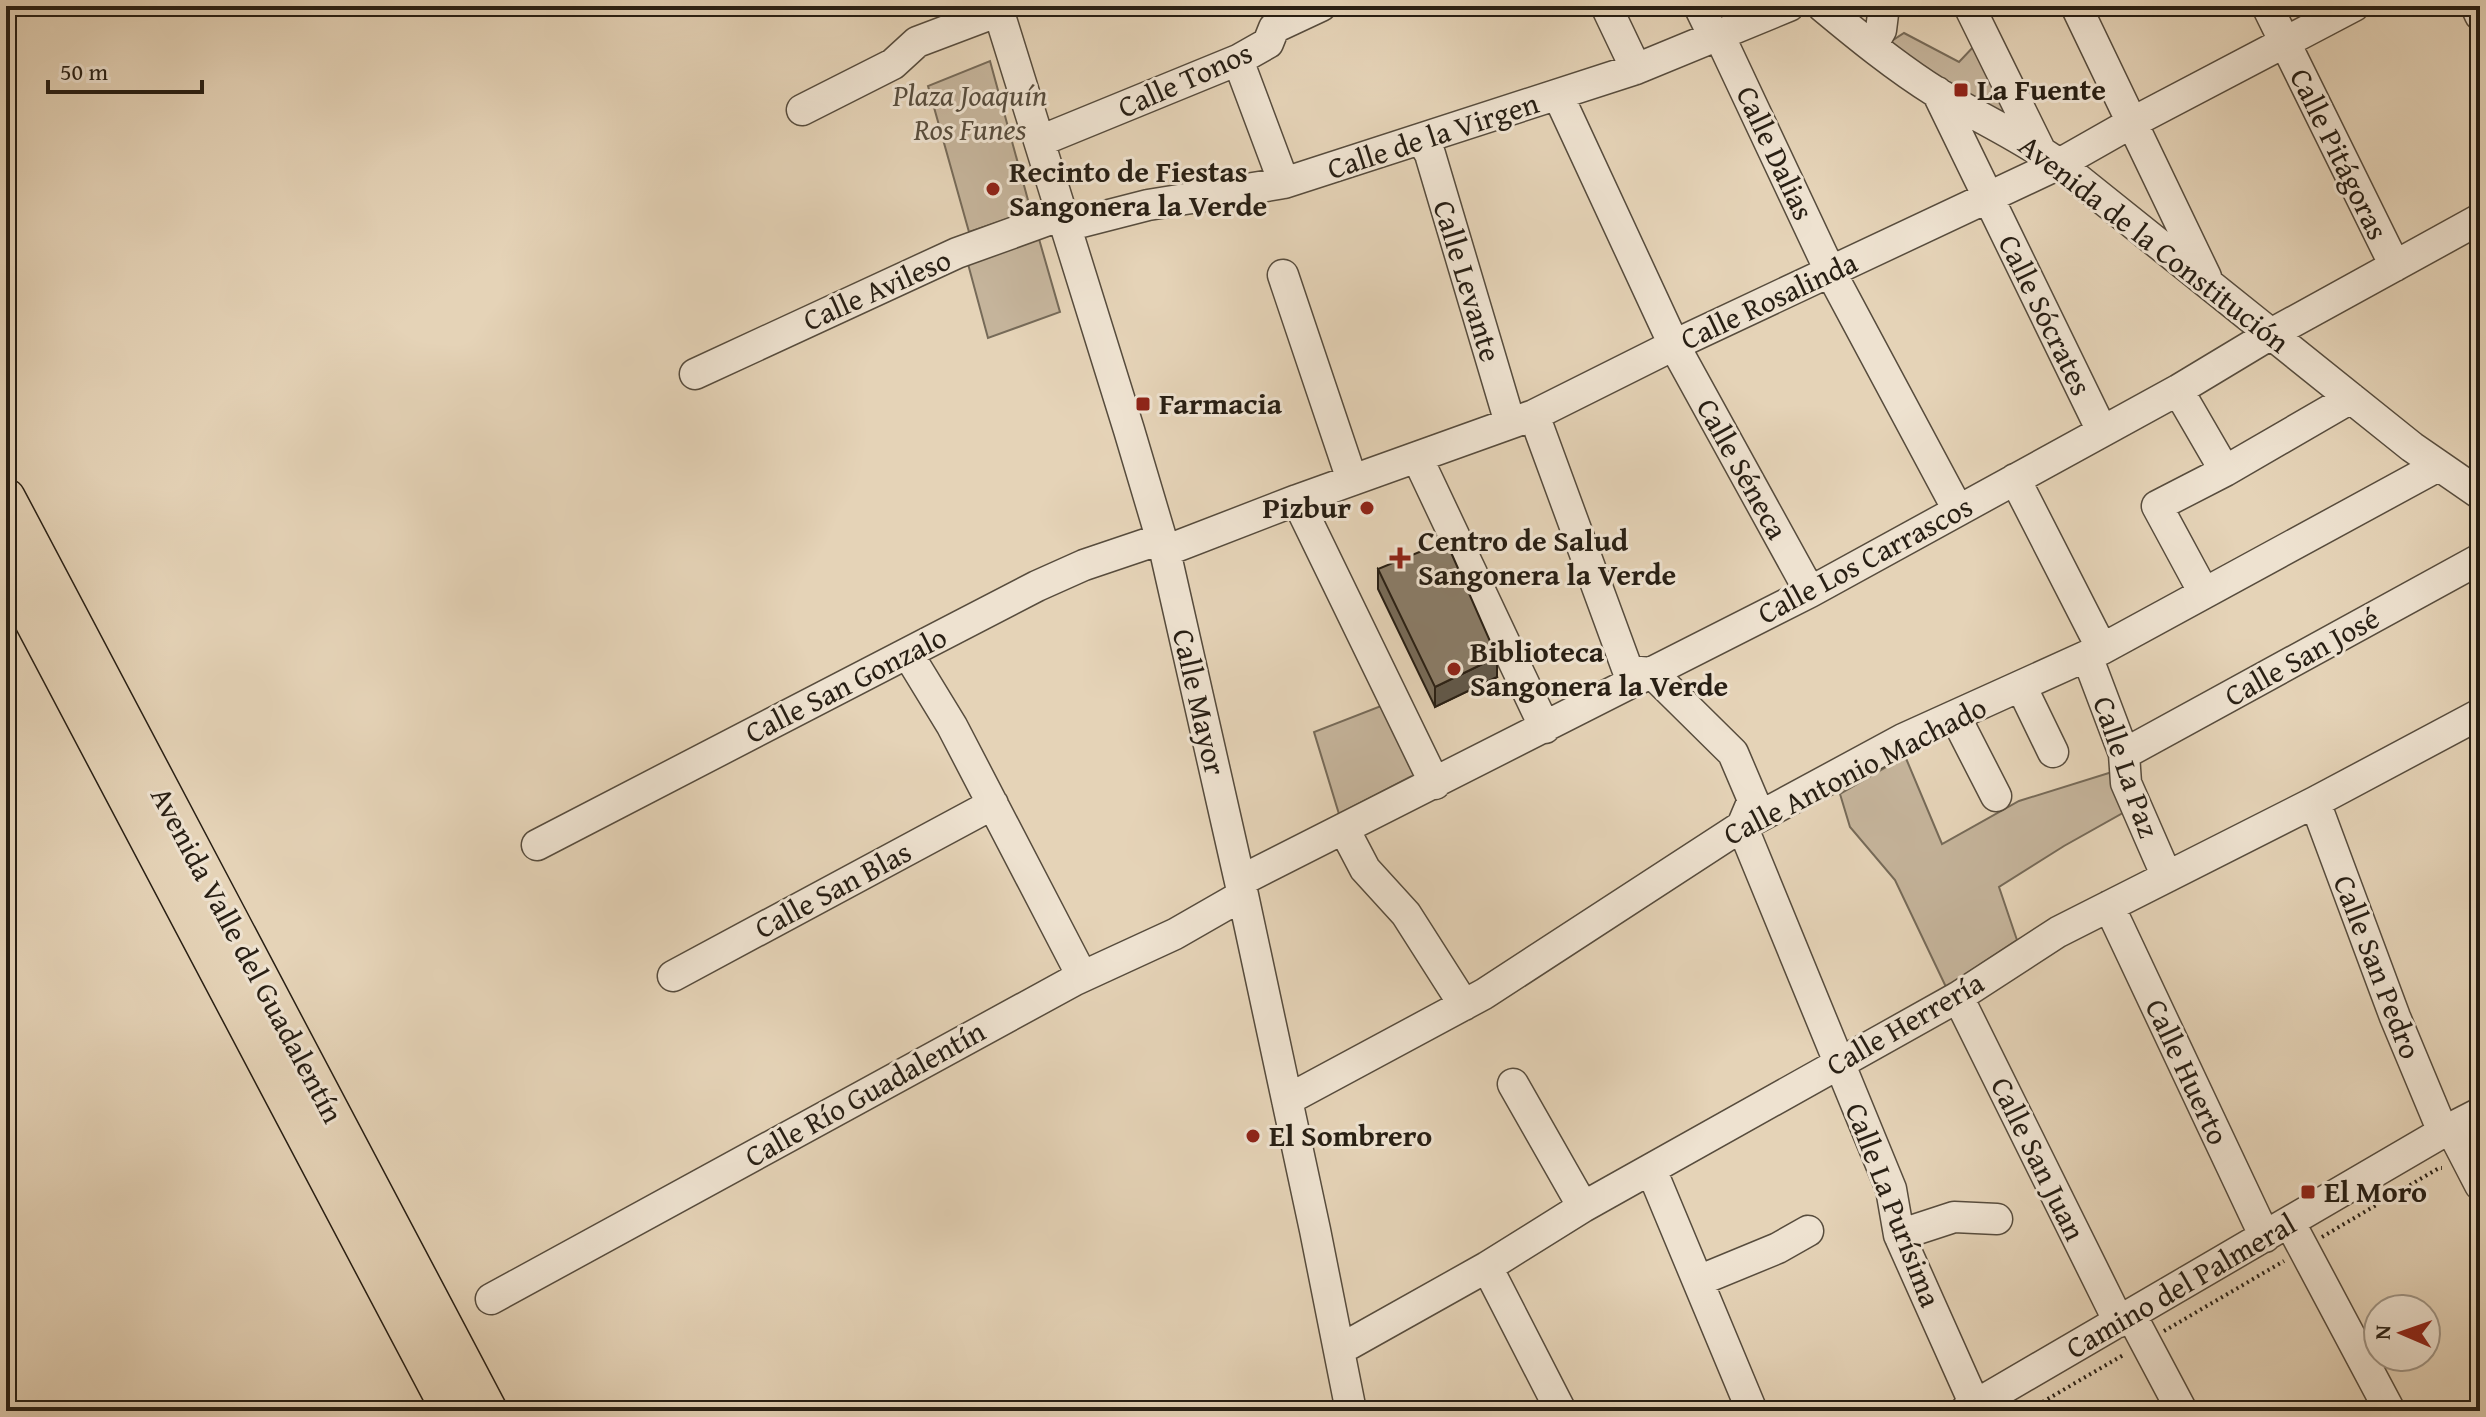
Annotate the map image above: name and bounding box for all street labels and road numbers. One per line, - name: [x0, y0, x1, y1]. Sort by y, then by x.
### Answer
- street label: Calle Tonos: [1110, 30, 1259, 128]
- street label: Calle Pitágoras: [2279, 60, 2400, 247]
- street label: Calle Dalias: [1726, 78, 1826, 227]
- street label: Calle de la Virgen: [1321, 80, 1544, 190]
- street label: Avenida de la Constitución: [2010, 123, 2300, 363]
- street label: Calle Levante: [1423, 195, 1513, 367]
- street label: Calle Sócrates: [1988, 227, 2104, 402]
- street label: Calle Avileso: [796, 237, 958, 341]
- street label: Calle Rosalinda: [1673, 240, 1864, 360]
- street label: Calle Séneca: [1686, 390, 1800, 547]
- street label: Calle Los Carrascos: [1749, 484, 1980, 634]
- street label: Calle San José: [2216, 595, 2387, 717]
- street label: Calle San Gonzalo: [737, 614, 954, 754]
- street label: Calle Mayor: [1162, 624, 1238, 779]
- street label: Calle Antonio Machado: [1715, 685, 1994, 856]
- street label: Calle La Paz: [2082, 690, 2172, 843]
- street label: Avenida Valle del Guadalentín: [140, 779, 355, 1131]
- street label: Calle San Blas: [746, 829, 919, 949]
- street label: Calle San Pedro: [2323, 868, 2433, 1065]
- street label: Calle Herrería: [1818, 960, 1991, 1086]
- street label: Calle Huerto: [2135, 991, 2241, 1152]
- street label: Calle Río Guadalentín: [736, 1009, 993, 1178]
- street label: Calle San Juan: [1980, 1069, 2098, 1248]
- street label: Calle La Purísima: [1835, 1096, 1953, 1313]
- street label: Camino del Palmeral: [2057, 1201, 2304, 1369]

